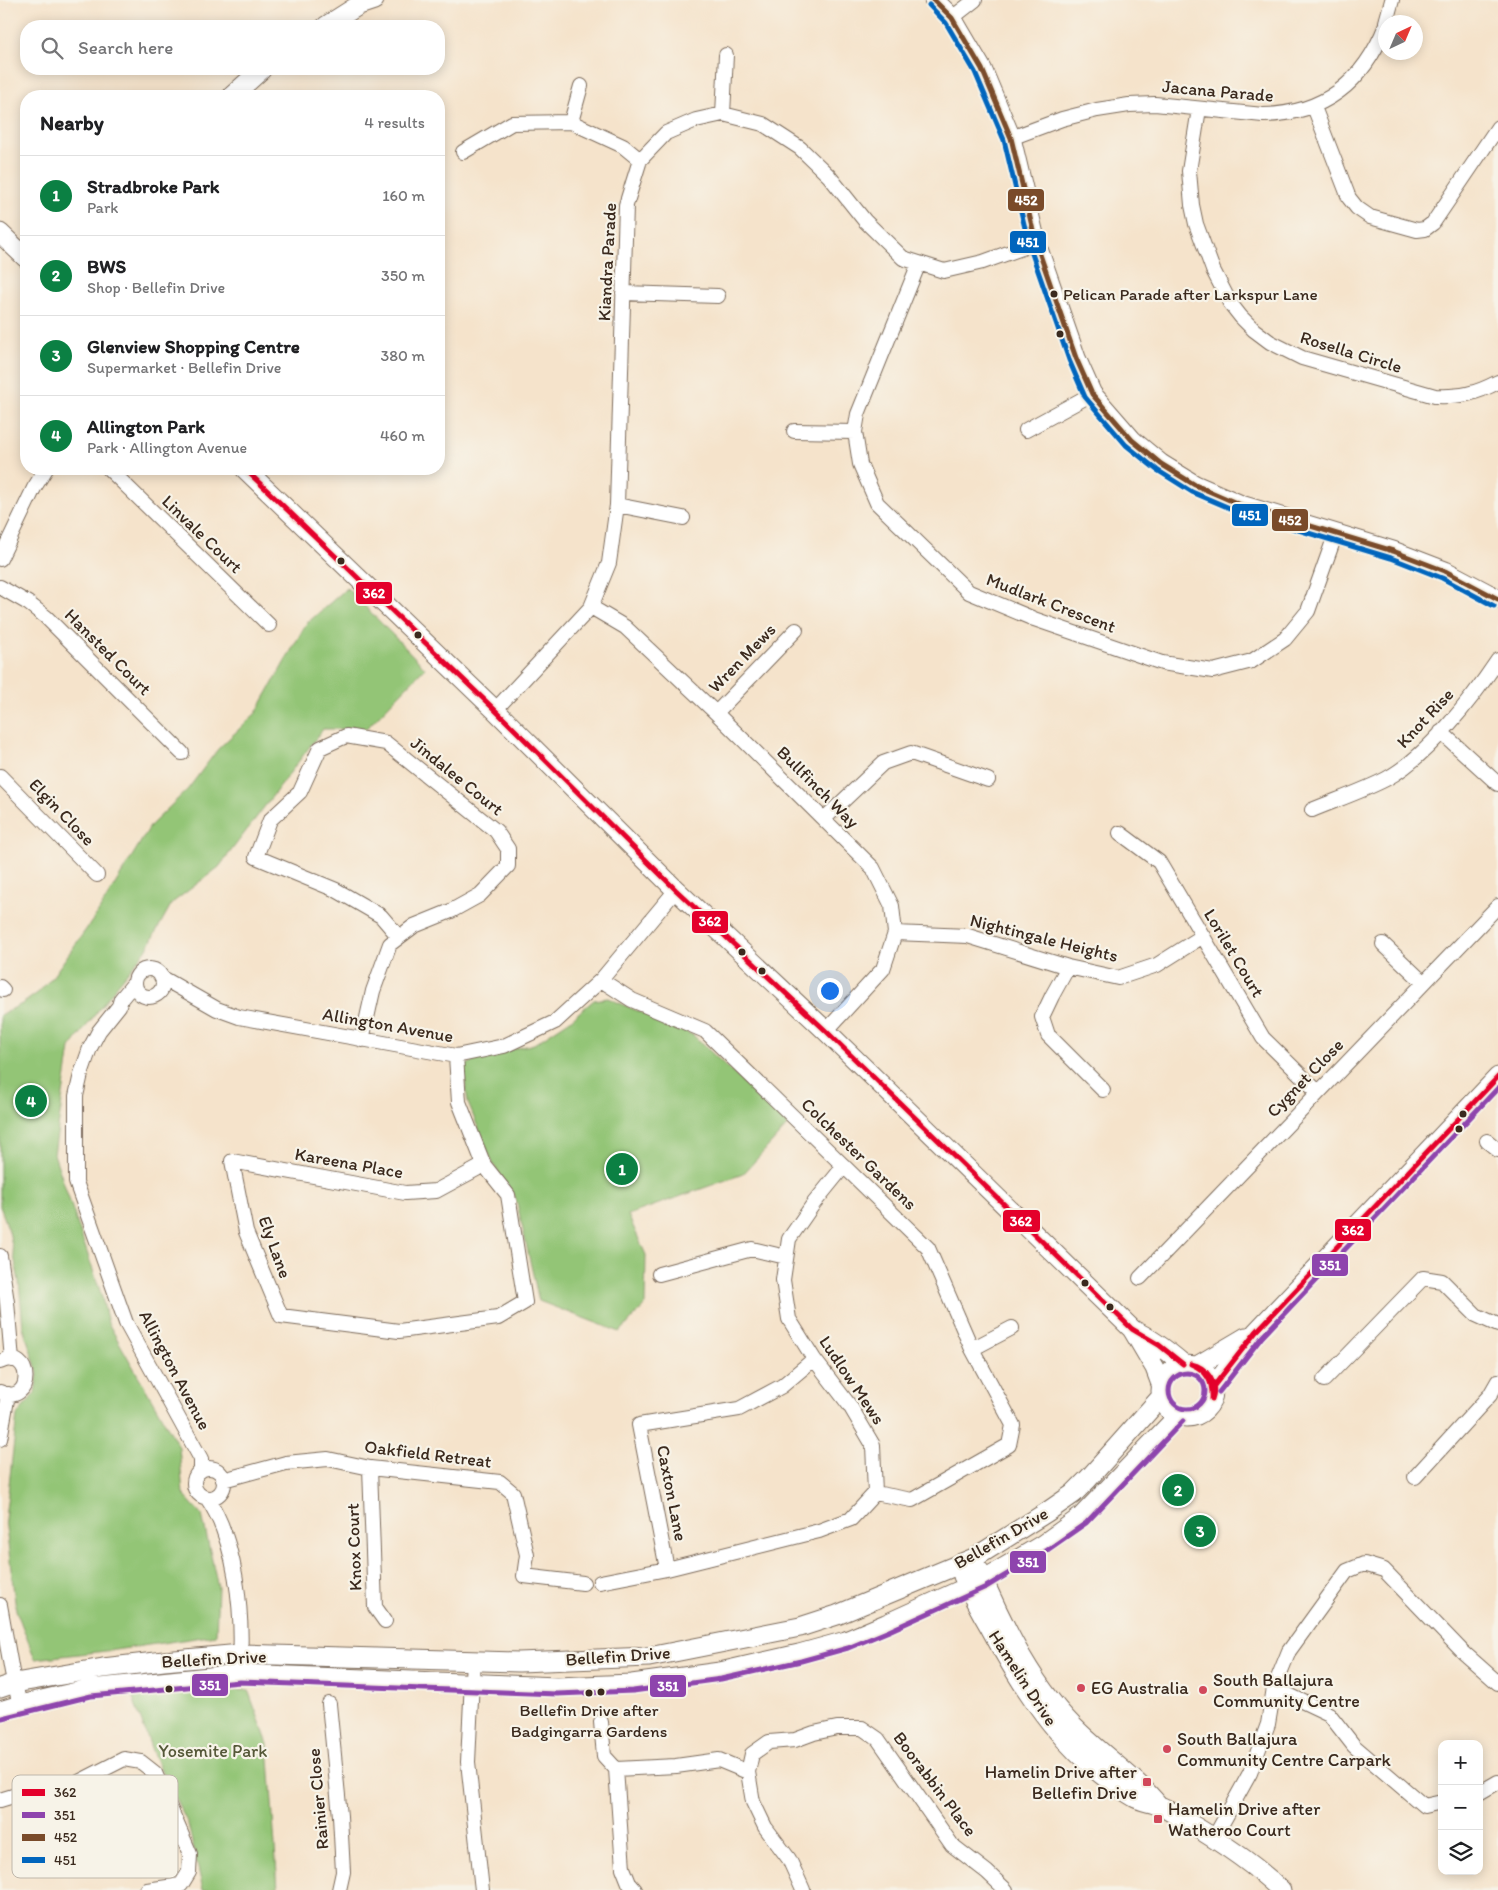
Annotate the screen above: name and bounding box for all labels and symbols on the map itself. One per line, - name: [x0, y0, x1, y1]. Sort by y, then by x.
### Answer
- north arrow: [1378, 15, 1423, 60]
- street label: Jacana Parade: [1161, 75, 1275, 107]
- line badge: 452: [1007, 188, 1045, 212]
- text: 452: [1014, 192, 1038, 209]
- street label: Kiandra Parade: [593, 202, 621, 322]
- line badge: 451: [1009, 230, 1047, 254]
- text: 451: [1017, 234, 1040, 251]
- place label: Pelican Parade after Larkspur Lane: [1063, 284, 1318, 304]
- marker: Pelican Parade after Larkspur Lane: [1049, 289, 1059, 299]
- street label: Rosella Circle: [1297, 326, 1405, 378]
- unlabelled marker: [1055, 329, 1065, 339]
- street label: Linvale Court: [157, 490, 247, 578]
- line badge: 451: [1231, 503, 1269, 527]
- text: 451: [1239, 507, 1262, 524]
- line badge: 452: [1271, 508, 1309, 532]
- text: 452: [1278, 512, 1302, 529]
- unlabelled marker: [336, 556, 346, 566]
- street label: Mudlark Crescent: [983, 568, 1119, 638]
- line badge: 362: [355, 581, 393, 605]
- text: 362: [363, 585, 386, 602]
- street label: Hansted Court: [60, 604, 156, 700]
- street label: Wren Mews: [703, 619, 781, 697]
- unlabelled marker: [413, 630, 423, 640]
- street label: Knot Rise: [1392, 683, 1458, 753]
- street label: Jindalee Court: [406, 732, 508, 820]
- street label: Bullfinch Way: [772, 741, 864, 833]
- street label: Elgin Close: [24, 774, 100, 850]
- street label: Lorilet Court: [1199, 905, 1269, 1001]
- street label: Nightingale Heights: [968, 909, 1120, 967]
- line badge: 362: [691, 910, 729, 934]
- text: 362: [699, 913, 722, 930]
- unlabelled marker: [737, 947, 747, 957]
- unlabelled marker: [757, 966, 767, 976]
- your location: [817, 978, 843, 1004]
- street label: Allington Avenue: [321, 1003, 455, 1047]
- street label: Cygnet Close: [1262, 1034, 1348, 1122]
- pin: 4: [15, 1082, 47, 1120]
- street label: Colchester Gardens: [797, 1093, 921, 1215]
- unlabelled marker: [1458, 1109, 1468, 1119]
- unlabelled marker: [1454, 1124, 1464, 1134]
- street label: Kareena Place: [293, 1143, 405, 1183]
- pin: 1: [606, 1150, 638, 1188]
- line badge: 362: [1002, 1209, 1041, 1233]
- street label: Ely Lane: [254, 1213, 296, 1281]
- text: 362: [1010, 1213, 1033, 1230]
- line badge: 362: [1334, 1218, 1372, 1242]
- text: 362: [1342, 1222, 1365, 1239]
- line badge: 351: [1311, 1253, 1349, 1277]
- text: 351: [1319, 1257, 1341, 1274]
- unlabelled marker: [1080, 1278, 1090, 1288]
- unlabelled marker: [1105, 1302, 1115, 1312]
- street label: Allington Avenue: [134, 1306, 216, 1434]
- street label: Ludlow Mews: [814, 1331, 890, 1429]
- street label: Oakfield Retreat: [363, 1435, 493, 1473]
- street label: Caxton Lane: [652, 1443, 692, 1543]
- pin: 2: [1162, 1471, 1194, 1509]
- street label: Bellefin Drive: [950, 1502, 1052, 1574]
- street label: Knox Court: [341, 1503, 367, 1591]
- pin: 3: [1184, 1512, 1216, 1550]
- line badge: 351: [1009, 1550, 1047, 1574]
- text: 351: [1017, 1554, 1039, 1571]
- street label: Hamelin Drive: [984, 1626, 1062, 1730]
- street label: Bellefin Drive: [565, 1641, 671, 1671]
- street label: Bellefin Drive: [161, 1645, 267, 1673]
- place label: South Ballajura Community Centre: [1213, 1669, 1360, 1712]
- line badge: 351: [191, 1673, 229, 1697]
- line badge: 351: [649, 1674, 687, 1698]
- text: 351: [199, 1677, 221, 1694]
- place label: EG Australia: [1091, 1677, 1189, 1699]
- text: 351: [657, 1678, 679, 1695]
- marker: EG Australia: [1075, 1682, 1087, 1694]
- unlabelled marker: [164, 1684, 174, 1694]
- marker: South Ballajura Community Centre: [1197, 1684, 1209, 1696]
- unlabelled marker: [596, 1687, 606, 1697]
- marker: Bellefin Drive after Badgingarra Gardens: [584, 1688, 594, 1698]
- place label: Bellefin Drive after Badgingarra Gardens: [511, 1700, 667, 1741]
- street label: Boorabbin Place: [888, 1727, 982, 1841]
- place label: South Ballajura Community Centre Carpark: [1177, 1728, 1392, 1771]
- park label: Yosemite Park: [159, 1740, 267, 1762]
- marker: South Ballajura Community Centre Carpark: [1161, 1743, 1173, 1755]
- street label: Rainier Close: [303, 1747, 333, 1851]
- place label: Hamelin Drive after Bellefin Drive: [985, 1761, 1138, 1804]
- legend: [12, 1775, 178, 1878]
- marker: Hamelin Drive after Bellefin Drive: [1141, 1776, 1153, 1788]
- text: 362: [54, 1784, 77, 1801]
- place label: Hamelin Drive after Watheroo Court: [1168, 1798, 1321, 1841]
- text: 351: [54, 1807, 76, 1824]
- marker: Hamelin Drive after Watheroo Court: [1152, 1813, 1164, 1825]
- text: 452: [54, 1829, 78, 1846]
- text: 451: [54, 1852, 77, 1869]

